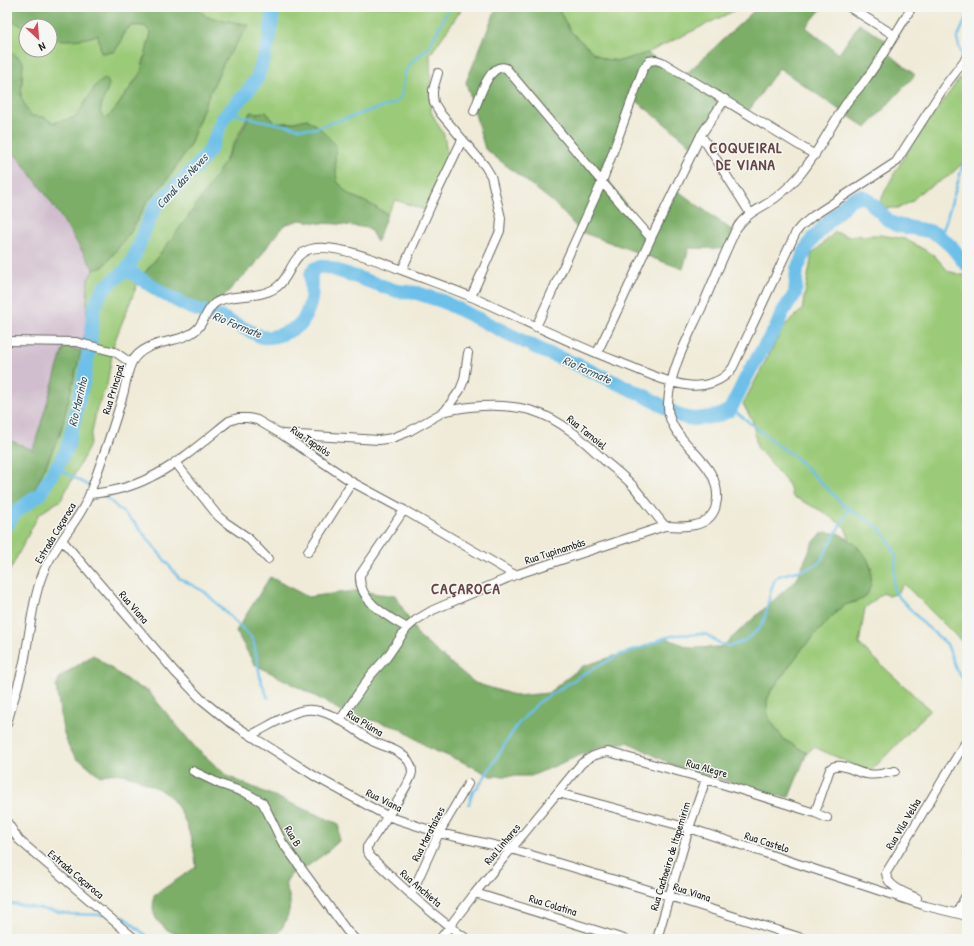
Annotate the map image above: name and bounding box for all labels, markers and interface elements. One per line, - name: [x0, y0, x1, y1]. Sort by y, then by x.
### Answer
- north arrow: [18, 18, 58, 58]
- text: N: [37, 39, 48, 55]
- district label: COQUEIRAL DE VIANA: [709, 137, 783, 175]
- water label: Canal das Neves: [152, 148, 212, 212]
- water label: Rio Formate: [210, 307, 265, 343]
- water label: Rio Formate: [560, 351, 615, 388]
- street label: Rua Principal: [99, 362, 127, 416]
- water label: Rio Marinho: [64, 374, 92, 428]
- street label: Rua Tamoiel: [564, 412, 610, 452]
- street label: Rua Tapaiós: [288, 422, 334, 460]
- street label: Estrada Caçaroca: [31, 499, 79, 566]
- street label: Rua Tupinambás: [523, 535, 587, 567]
- district label: CAÇAROCA: [431, 578, 501, 599]
- street label: Rua Viana: [116, 588, 152, 627]
- street label: Rua Piúma: [344, 707, 386, 740]
- street label: Rua Alegre: [685, 755, 730, 781]
- street label: Rua Viana: [364, 785, 405, 815]
- street label: Rua Vila Velha: [882, 795, 924, 852]
- street label: Rua Cachoeiro de Itapemirim: [647, 799, 693, 912]
- street label: Rua Marataízes: [408, 804, 448, 864]
- street label: Rua Linhares: [481, 821, 523, 867]
- street label: Rua B: [281, 823, 305, 849]
- street label: Rua Castelo: [743, 828, 792, 856]
- street label: Estrada Caçaroca: [45, 847, 107, 902]
- street label: Rua Anchieta: [397, 866, 445, 910]
- street label: Rua Viana: [672, 879, 713, 905]
- street label: Rua Colatina: [527, 891, 579, 919]

